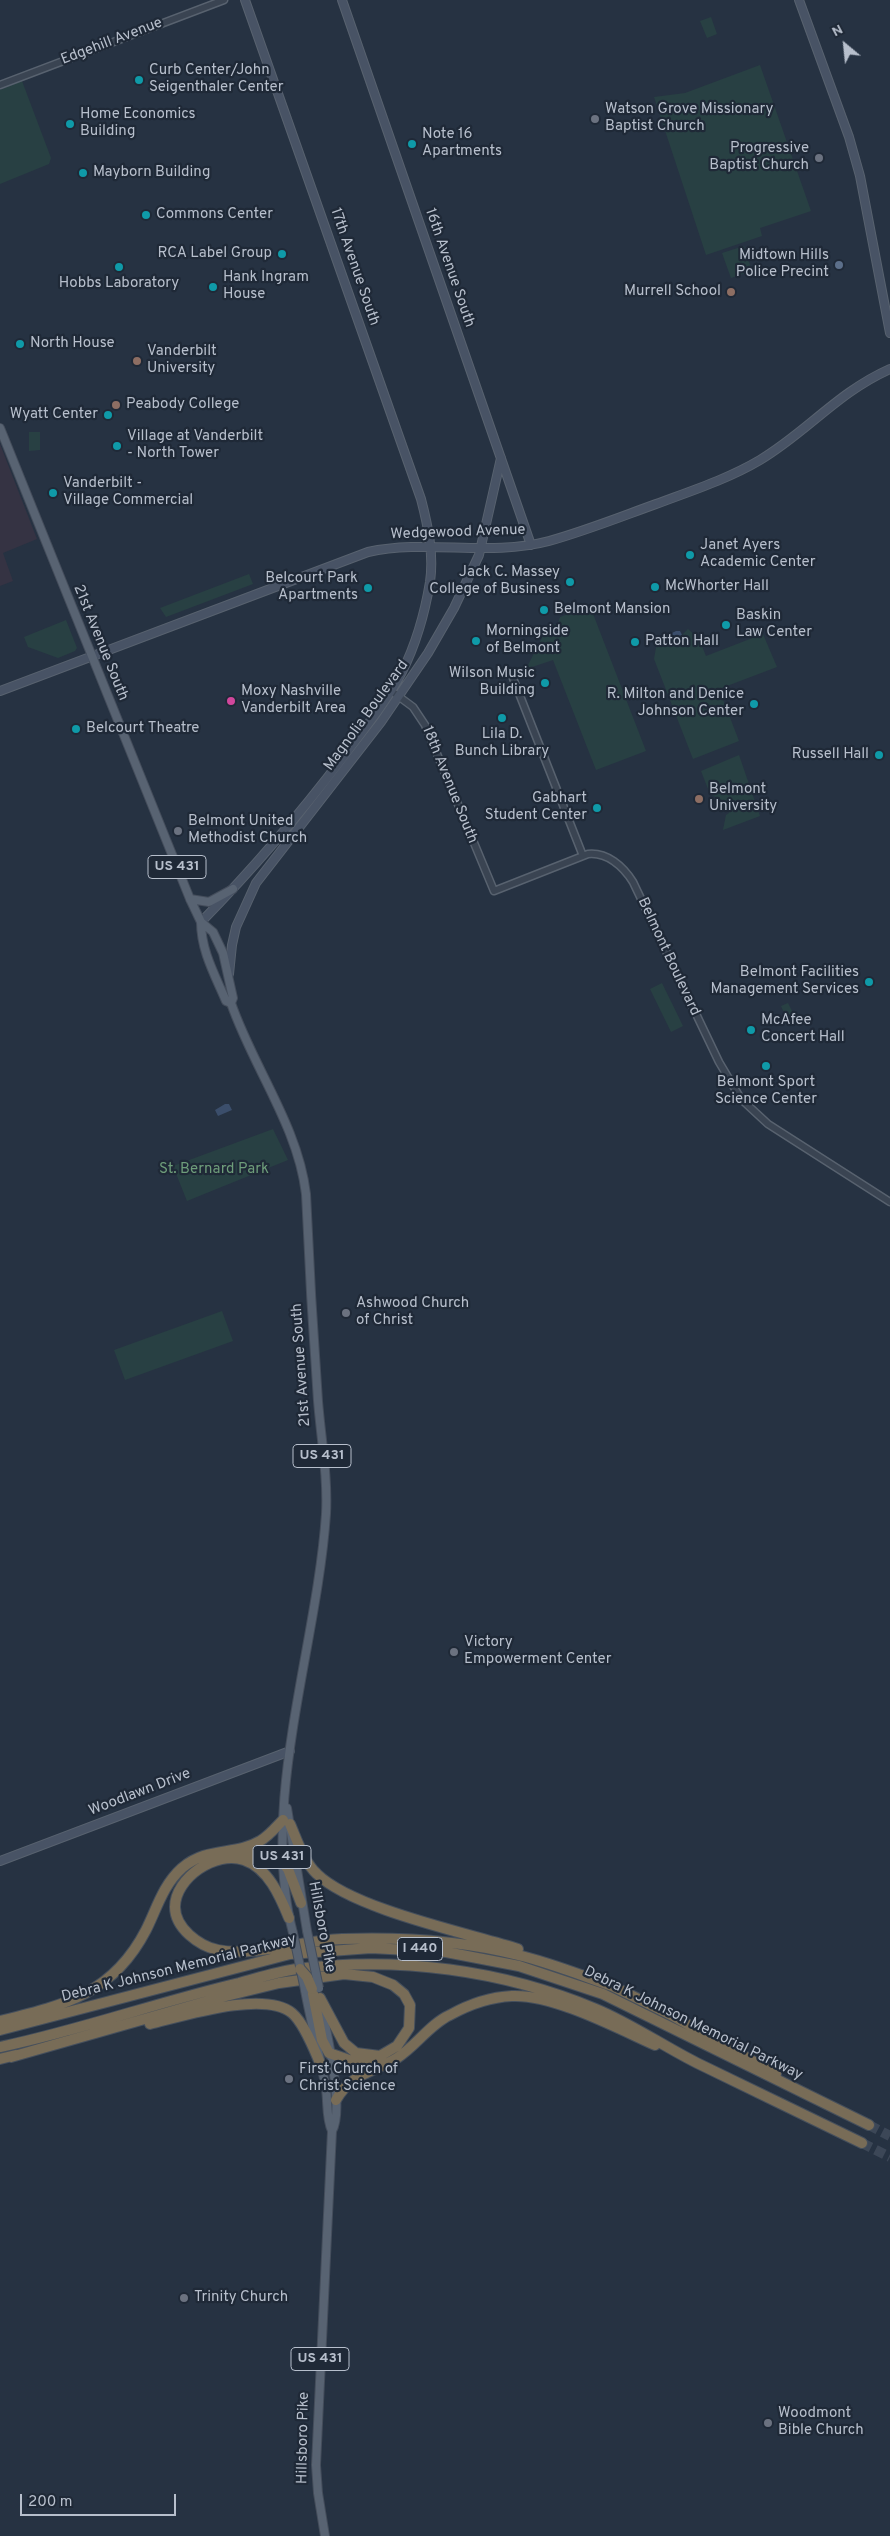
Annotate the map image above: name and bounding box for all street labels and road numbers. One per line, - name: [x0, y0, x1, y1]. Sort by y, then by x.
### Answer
- street label: Edgehill Avenue: [59, 14, 165, 70]
- street label: 17th Avenue South: [325, 206, 383, 328]
- street label: 16th Avenue South: [420, 206, 478, 330]
- street label: Wedgewood Avenue: [390, 522, 526, 544]
- street label: 21st Avenue South: [69, 582, 131, 704]
- street label: Magnolia Boulevard: [321, 657, 413, 775]
- street label: 18th Avenue South: [417, 724, 481, 846]
- road number: US 431: [148, 856, 206, 879]
- street label: Belmont Boulevard: [633, 895, 703, 1019]
- street label: 21st Avenue South: [289, 1303, 315, 1427]
- road number: US 431: [293, 1444, 351, 1468]
- street label: Woodlawn Drive: [86, 1765, 194, 1821]
- road number: US 431: [253, 1845, 311, 1868]
- street label: Hillsboro Pike: [303, 1880, 339, 1974]
- street label: Debra K Johnson Memorial Parkway: [60, 1931, 298, 2007]
- road number: I 440: [398, 1938, 442, 1960]
- street label: Debra K Johnson Memorial Parkway: [581, 1963, 805, 2085]
- road number: US 431: [291, 2348, 349, 2370]
- street label: Hillsboro Pike: [294, 2392, 314, 2484]

